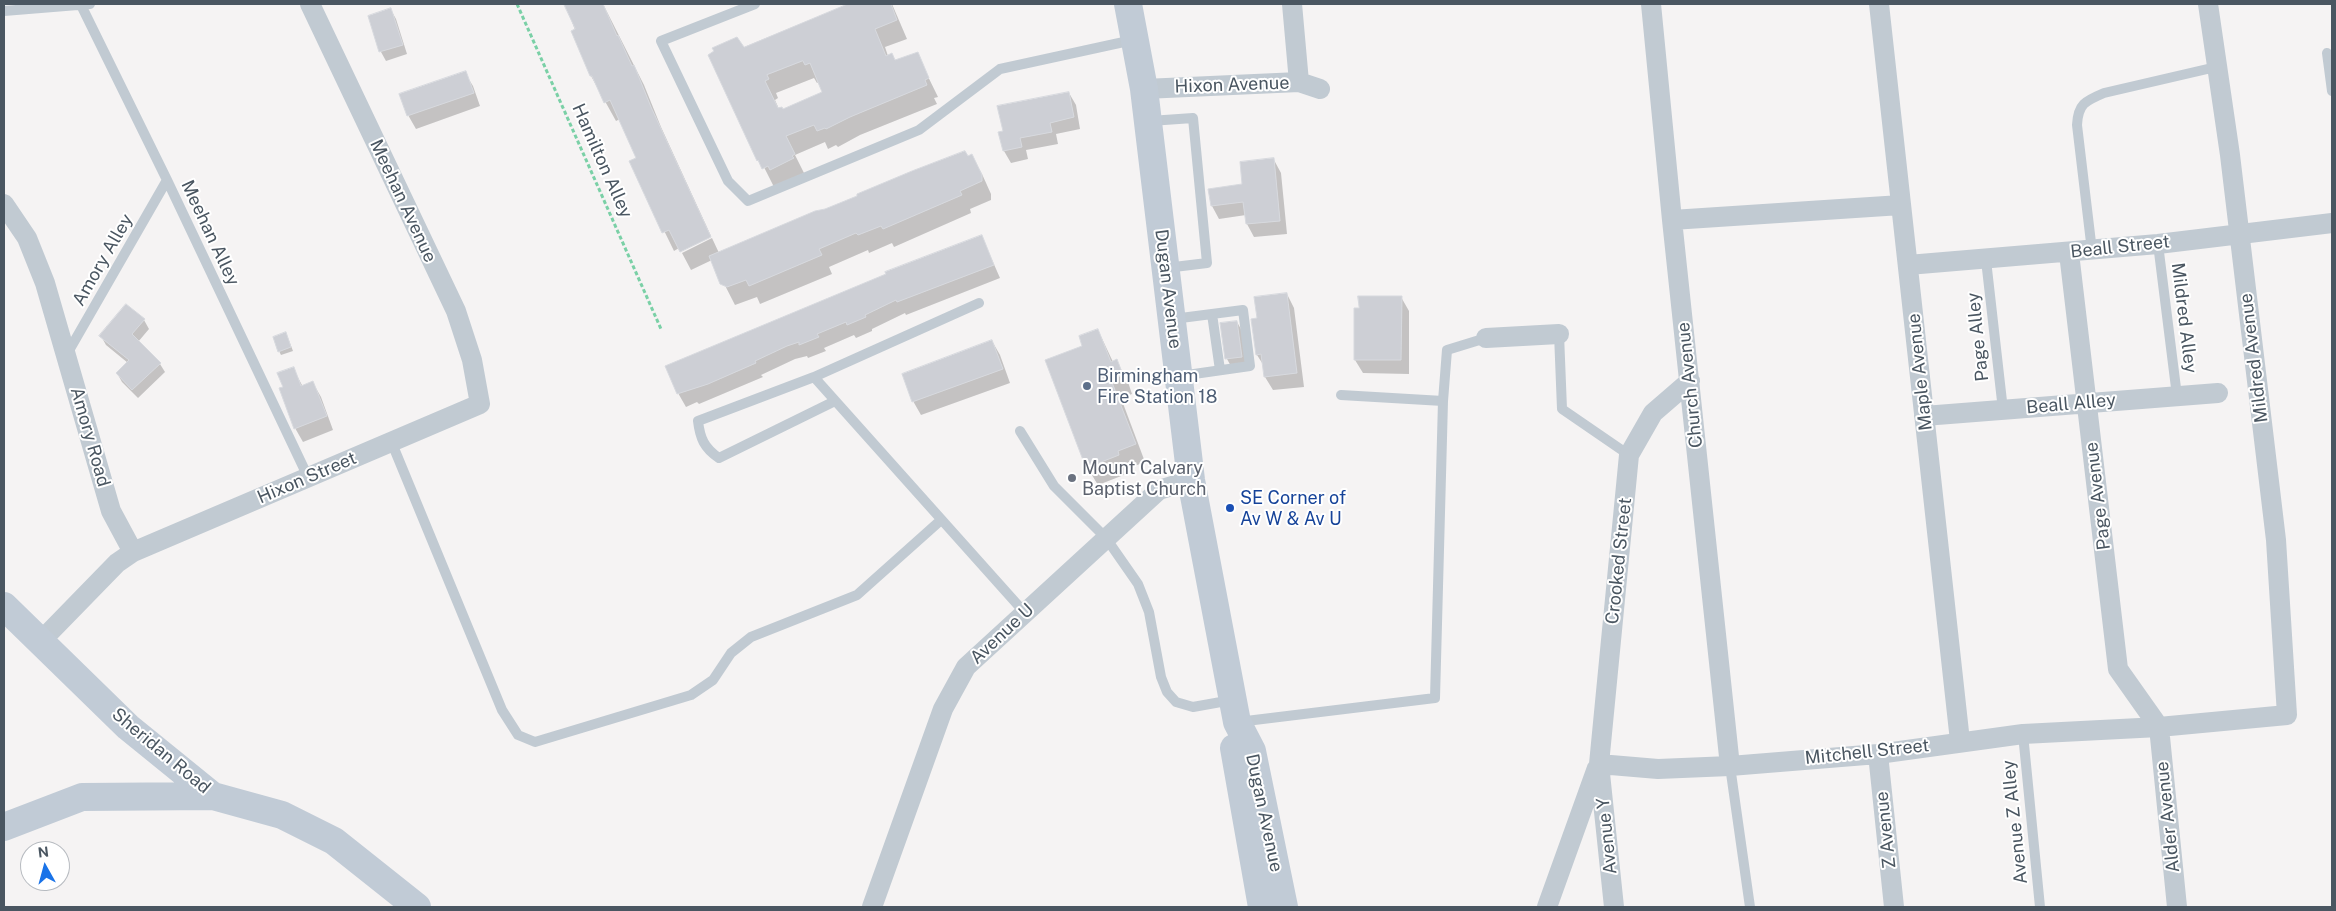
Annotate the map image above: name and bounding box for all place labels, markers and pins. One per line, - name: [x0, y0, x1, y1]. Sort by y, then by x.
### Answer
- place label: Birmingham Fire Station 18: [1097, 365, 1217, 408]
- marker: Birmingham Fire Station 18: [1081, 380, 1093, 392]
- place label: Mount Calvary Baptist Church: [1082, 457, 1206, 499]
- marker: Mount Calvary Baptist Church: [1066, 472, 1078, 484]
- place label: SE Corner of Av W & Av U: [1240, 487, 1346, 530]
- marker: SE Corner of Av W & Av U: [1224, 502, 1236, 514]

